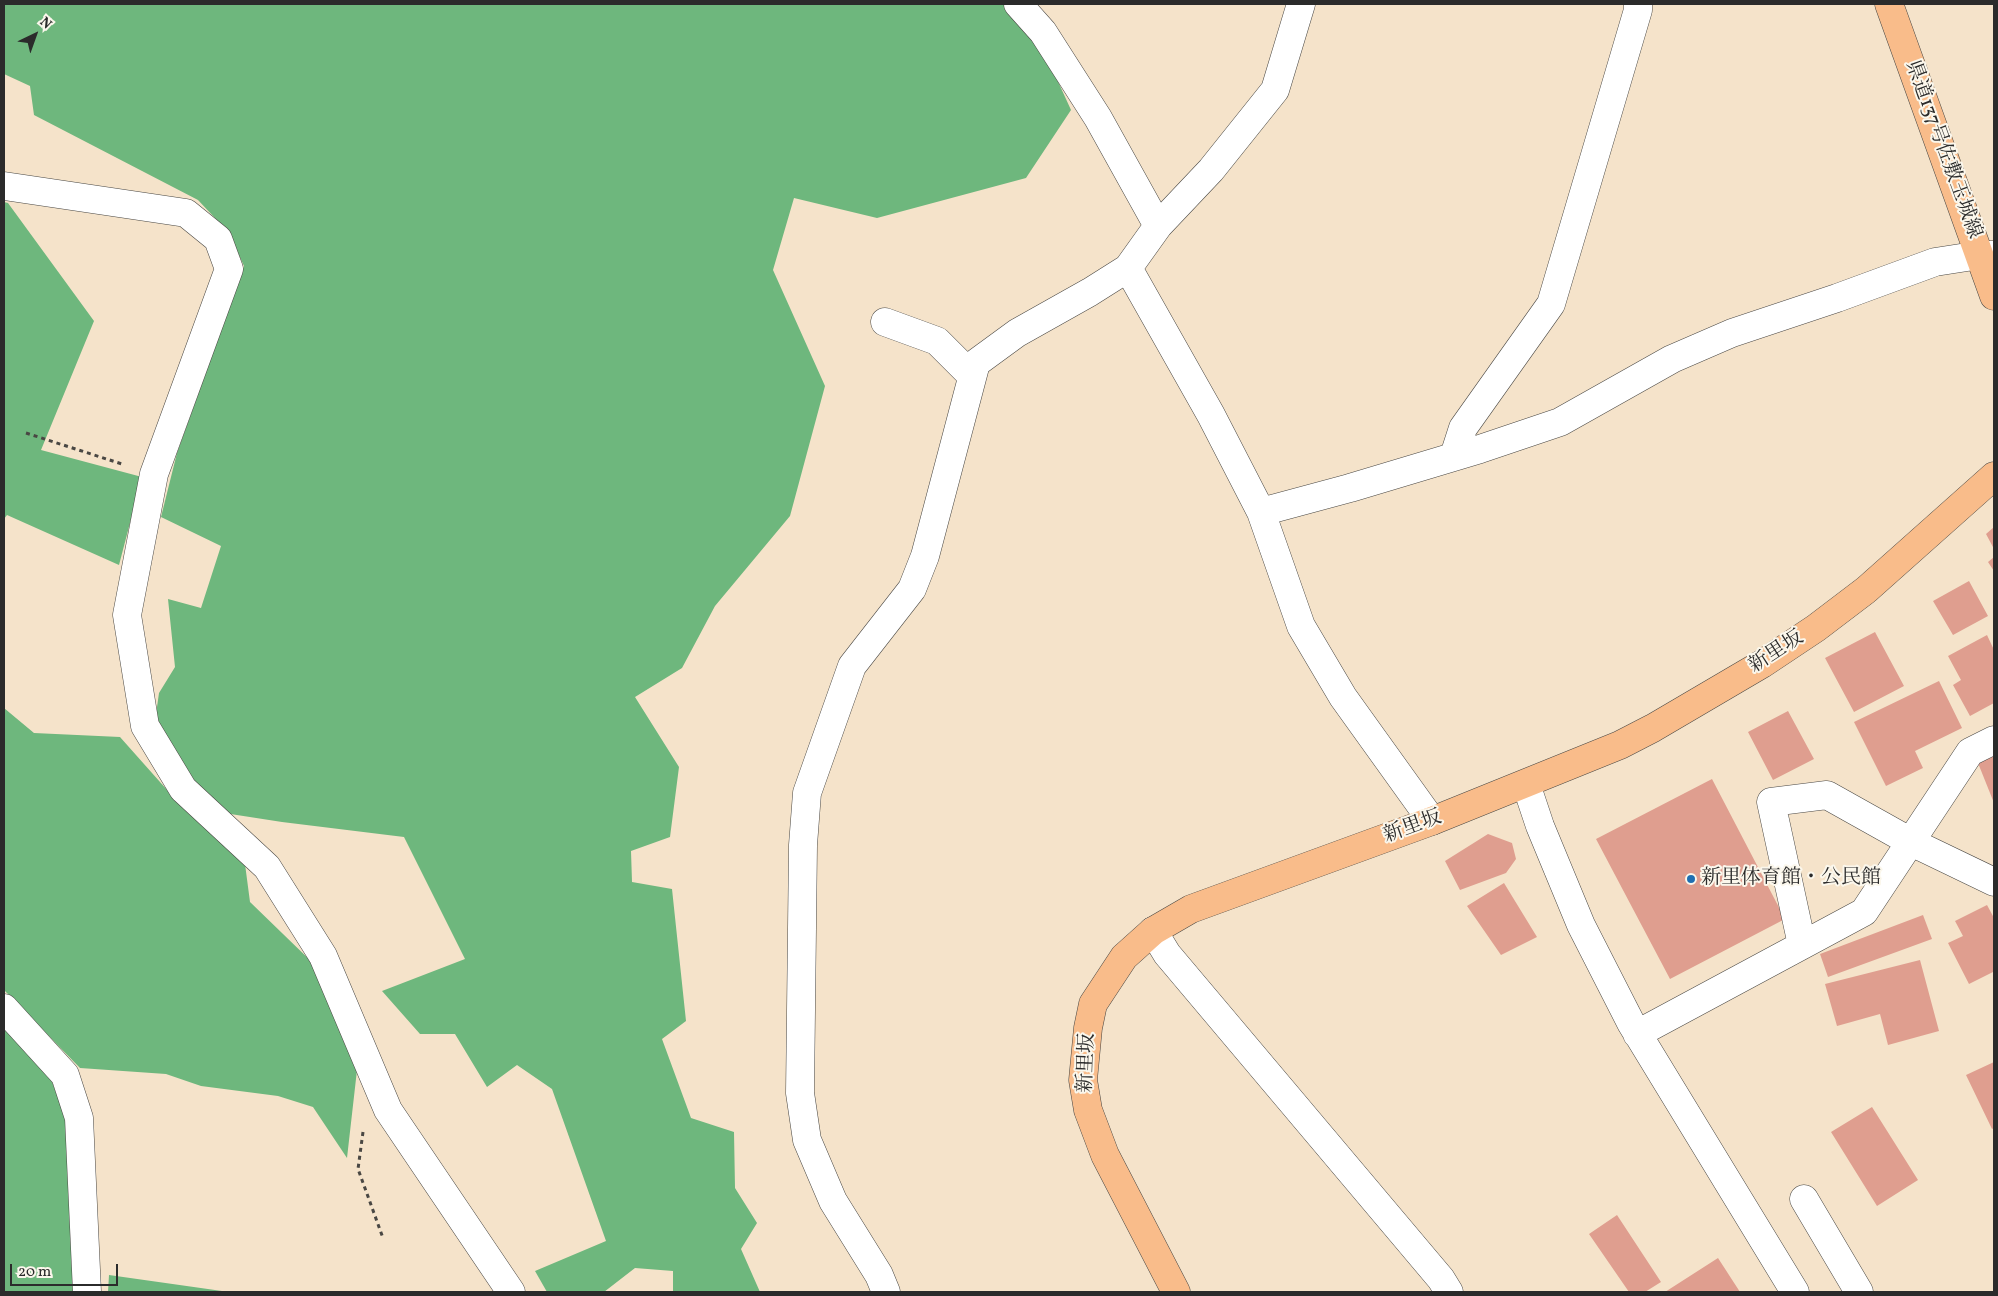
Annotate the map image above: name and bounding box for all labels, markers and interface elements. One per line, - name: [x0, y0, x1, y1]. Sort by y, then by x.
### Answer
- north arrow: [10, 10, 60, 60]
- text: N: [35, 13, 56, 34]
- street label: 県道137号佐敷玉城線: [1899, 58, 1985, 242]
- street label: 新里坂: [1745, 627, 1809, 679]
- street label: 新里坂: [1381, 806, 1445, 850]
- place label: 新里体育館・公民館: [1701, 867, 1881, 891]
- marker: 新里体育館・公民館: [1685, 873, 1697, 885]
- street label: 新里坂: [1075, 1033, 1101, 1093]
- scale bar: [12, 1254, 120, 1286]
- text: 20 m: [18, 1262, 51, 1283]

